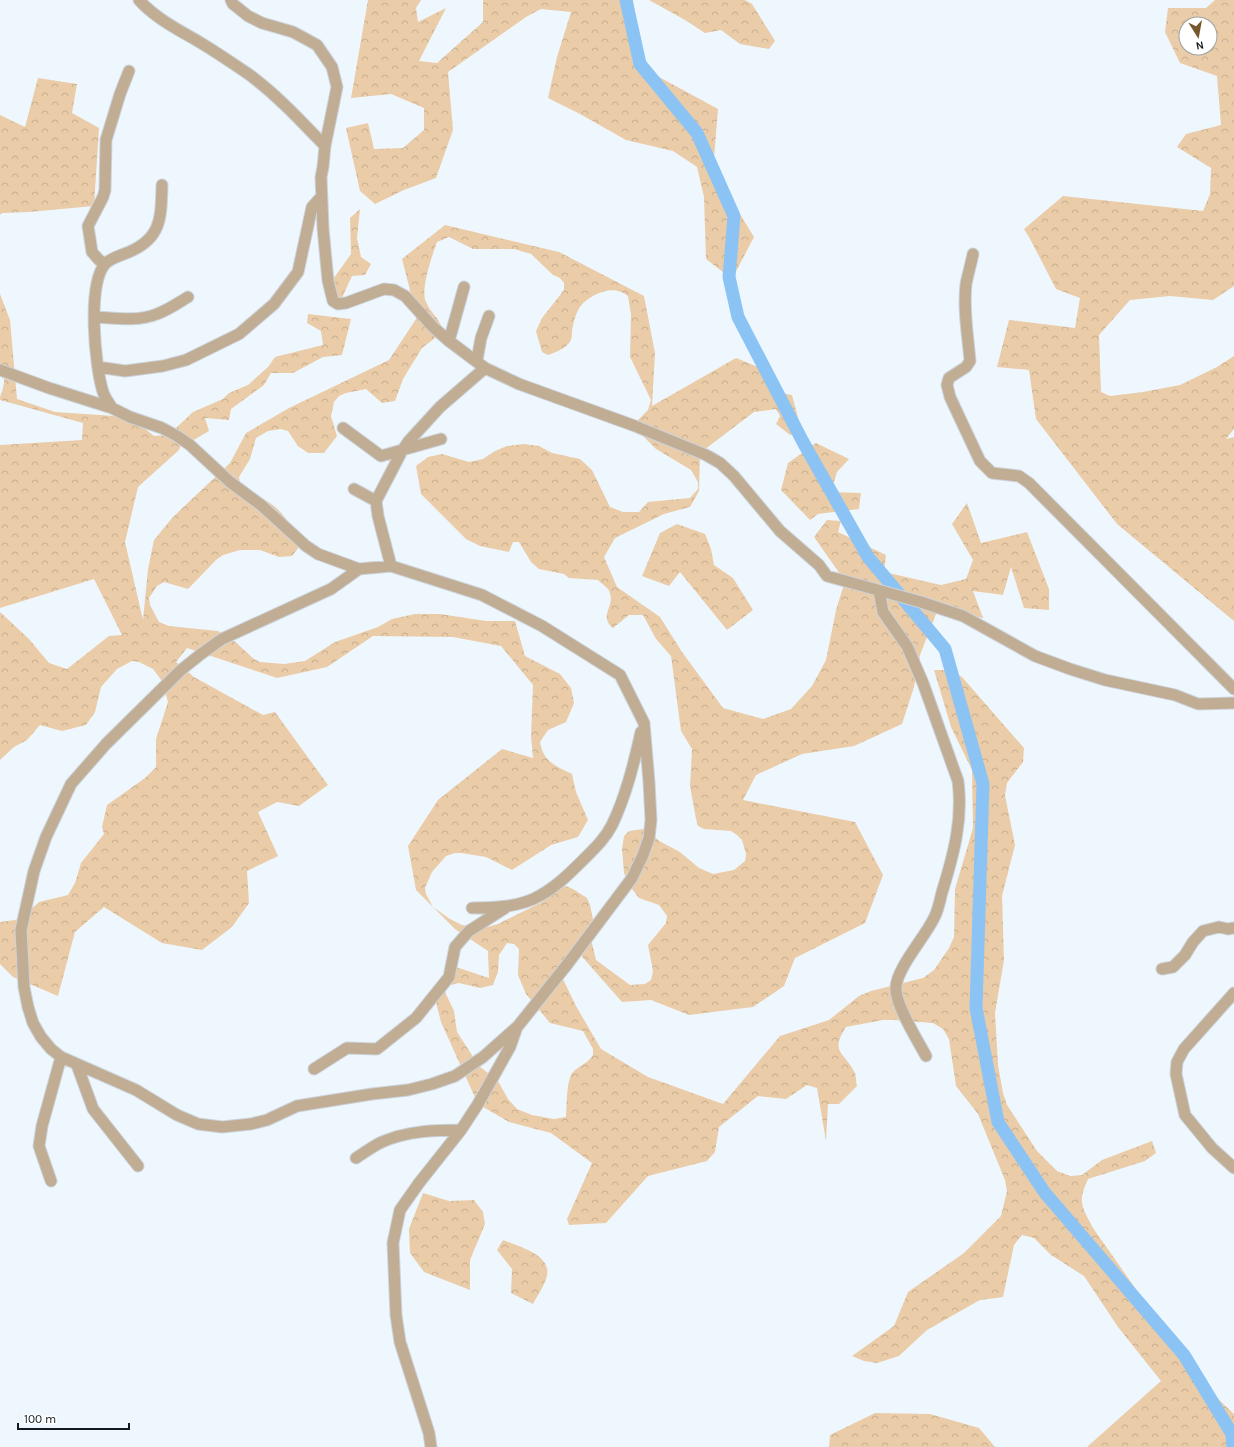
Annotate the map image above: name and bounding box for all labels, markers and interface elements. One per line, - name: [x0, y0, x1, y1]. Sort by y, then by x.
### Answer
- north arrow: [1178, 16, 1218, 56]
- text: N: [1195, 38, 1205, 52]
- scale bar: [18, 1405, 129, 1431]
- text: 100 m: [24, 1412, 56, 1426]

